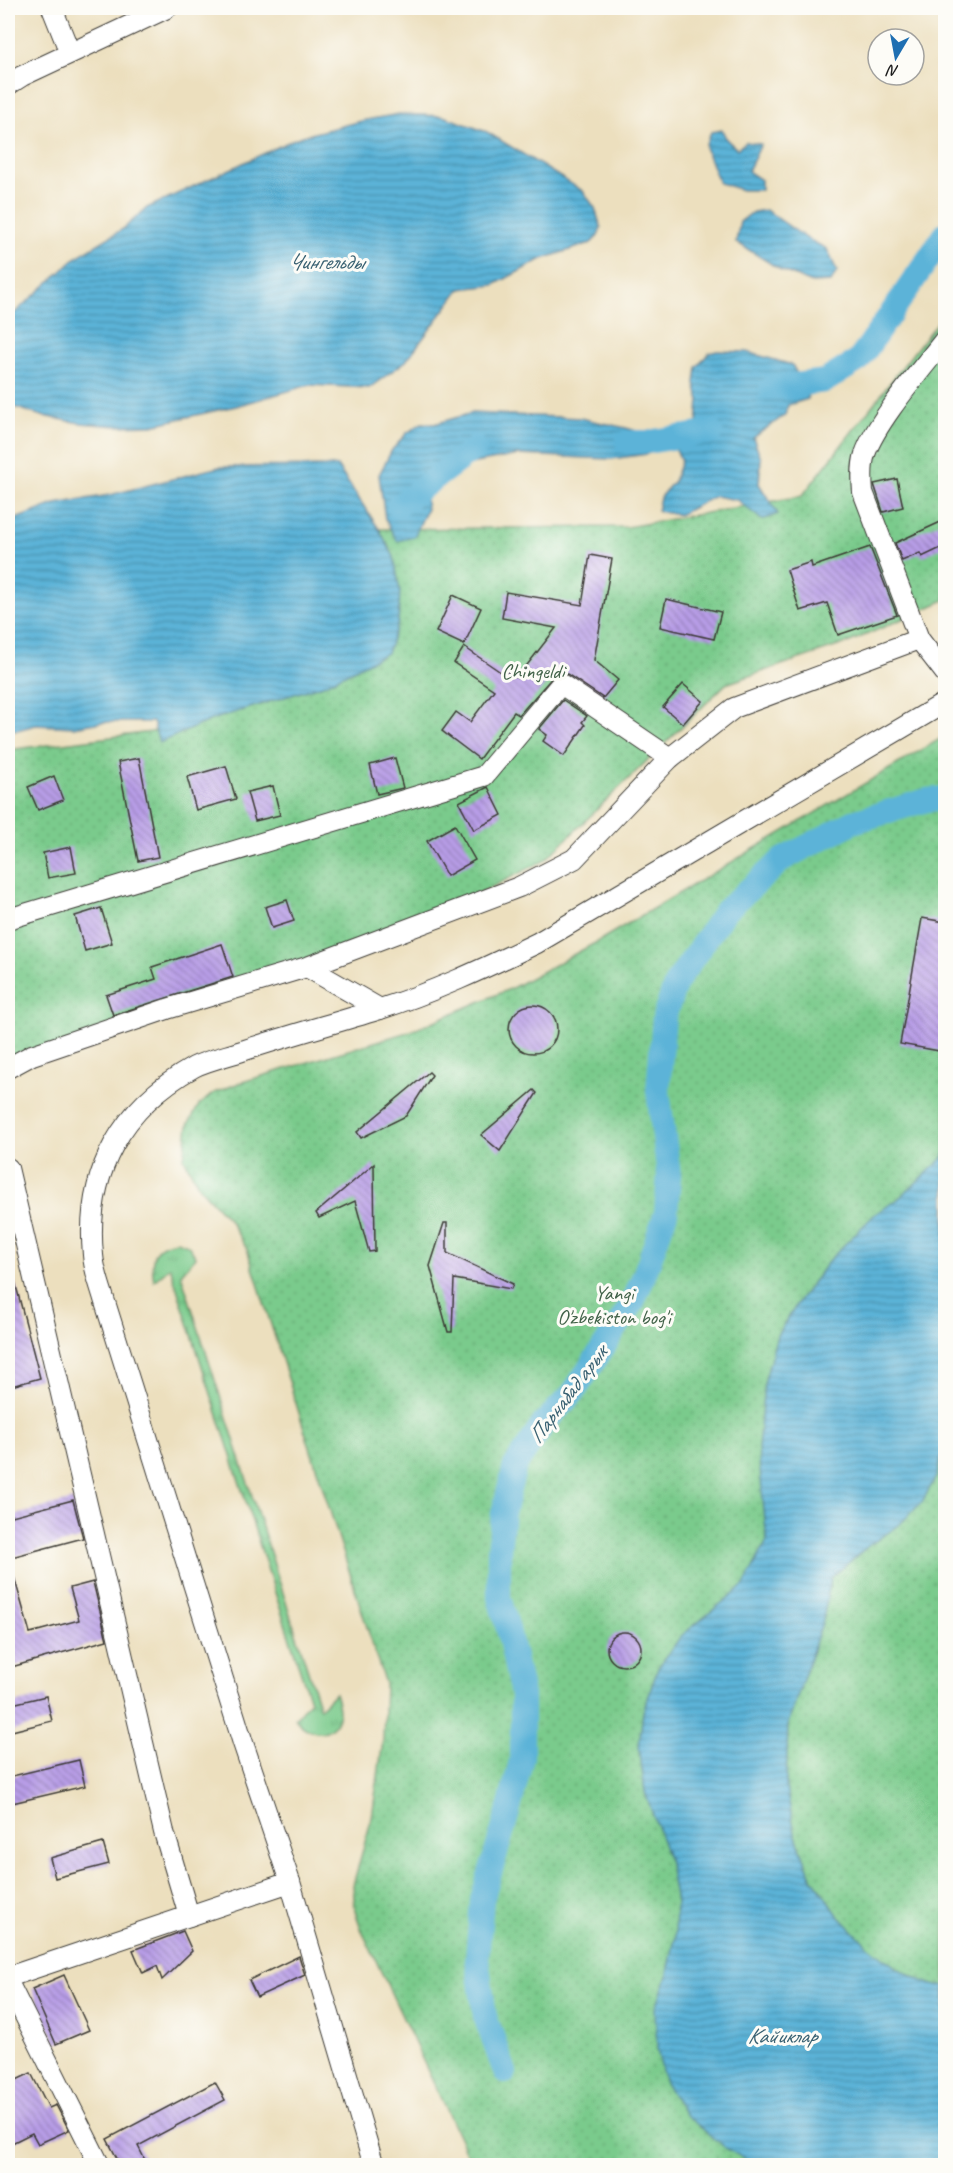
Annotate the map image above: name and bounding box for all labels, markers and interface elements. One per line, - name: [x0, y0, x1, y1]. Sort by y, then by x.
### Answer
- north arrow: [866, 27, 926, 87]
- text: N: [884, 60, 900, 81]
- water label: Чингельды: [289, 248, 367, 276]
- park label: Chingeldi: [501, 658, 568, 684]
- park label: Yangi O'zbekiston bog'i: [557, 1280, 674, 1330]
- water label: Парнабад арык: [522, 1337, 616, 1449]
- water label: Кайиклар: [748, 2022, 819, 2050]

